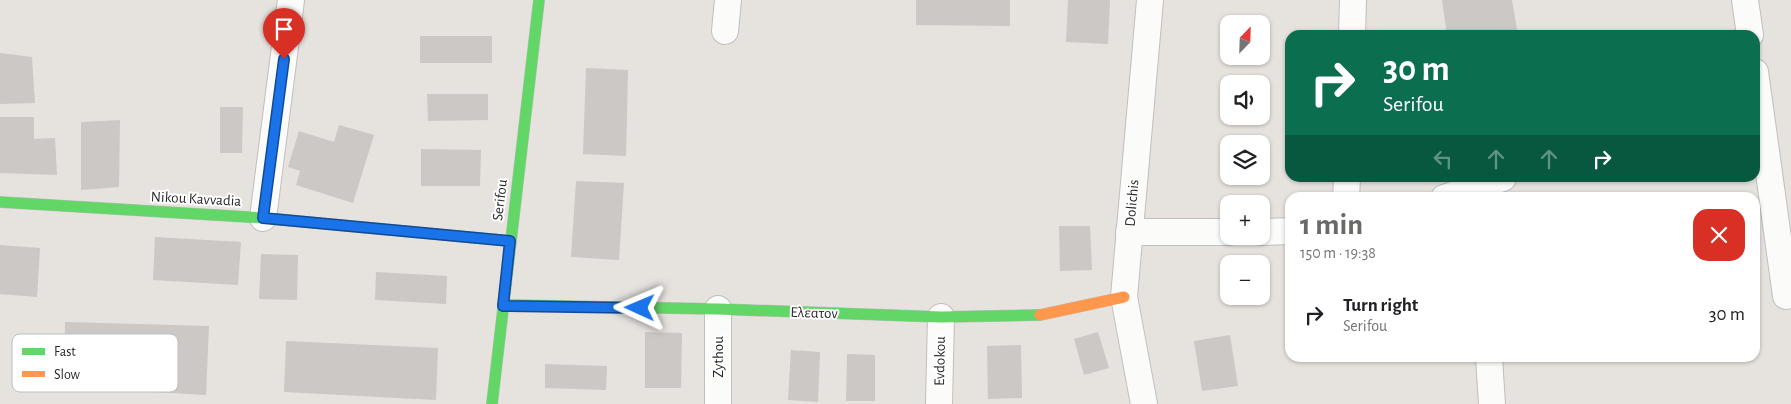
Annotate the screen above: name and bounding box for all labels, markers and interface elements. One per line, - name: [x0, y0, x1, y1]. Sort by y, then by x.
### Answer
- pin: [263, 8, 305, 59]
- icon: arrive: [270, 15, 298, 43]
- north arrow: [1220, 15, 1270, 65]
- map controls: [1220, 15, 1270, 305]
- icon: right: [1300, 50, 1365, 115]
- text: 30 m: [1383, 52, 1450, 87]
- button: sound: [1220, 75, 1270, 125]
- text: Serifou: [1383, 93, 1444, 115]
- button: layers: [1220, 135, 1270, 185]
- icon: left: [1429, 145, 1457, 173]
- icon: ahead: [1482, 145, 1510, 173]
- icon: ahead: [1535, 145, 1563, 173]
- icon: right: [1588, 145, 1616, 173]
- street label: Serifou: [490, 178, 510, 221]
- street label: Dolichis: [1122, 179, 1142, 227]
- street label: Nikou Kavvadia: [150, 189, 242, 209]
- button: +: [1220, 195, 1270, 245]
- button: close: [1693, 209, 1745, 261]
- text: 1 min: [1300, 210, 1363, 240]
- text: 150 m · 19:38: [1300, 245, 1376, 261]
- button: −: [1220, 255, 1270, 305]
- position arrow: [613, 281, 665, 333]
- text: Turn right: [1343, 296, 1418, 315]
- icon: right: [1300, 301, 1328, 329]
- street label: Ελεατον: [790, 305, 838, 321]
- text: 30 m: [1709, 305, 1745, 324]
- text: Serifou: [1343, 318, 1387, 334]
- legend: [12, 334, 178, 392]
- street label: Zythou: [711, 336, 726, 378]
- street label: Evdokou: [932, 336, 948, 386]
- text: Fast: [54, 345, 76, 359]
- text: Slow: [54, 368, 81, 382]

